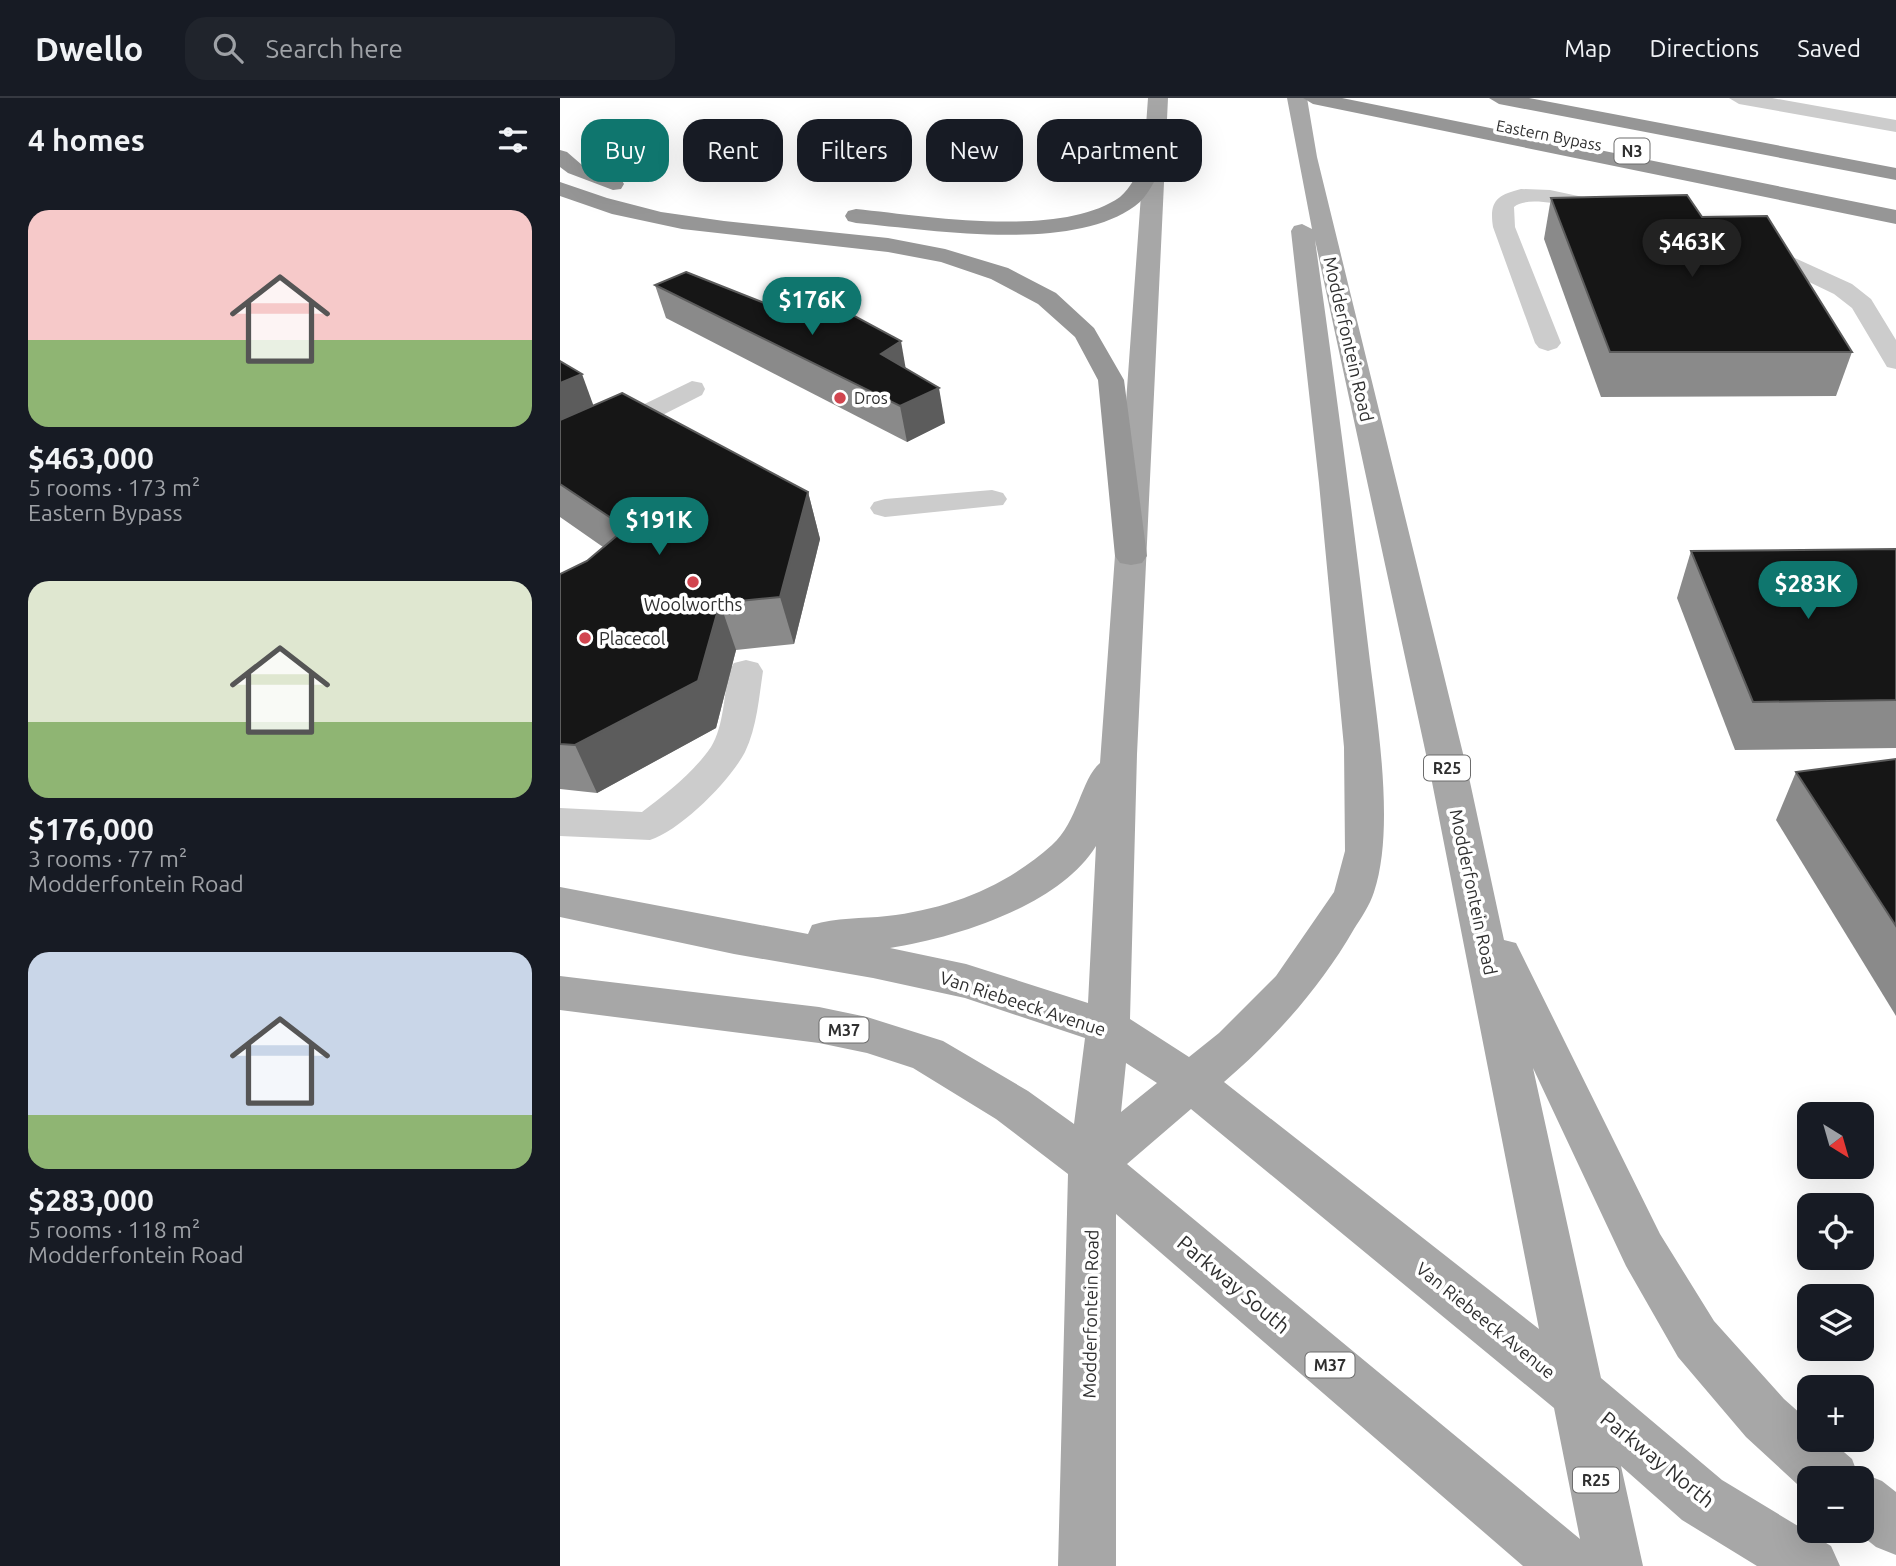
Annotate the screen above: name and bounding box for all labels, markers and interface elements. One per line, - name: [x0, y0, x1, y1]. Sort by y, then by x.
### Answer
- search box: [185, 17, 675, 80]
- icon: search: [209, 29, 247, 67]
- text: Dwello: [35, 30, 143, 67]
- text: Search here: [265, 34, 403, 63]
- text: Map: [1564, 35, 1611, 62]
- text: Directions: [1649, 35, 1759, 62]
- text: Saved: [1797, 35, 1861, 62]
- street label: Eastern Bypass: [1495, 116, 1603, 154]
- chip: Buy: [581, 119, 669, 182]
- chip: Rent: [683, 119, 783, 182]
- chip: Filters: [797, 119, 912, 182]
- chip: New: [926, 119, 1023, 182]
- chip: Apartment: [1037, 119, 1202, 182]
- icon: filters: [494, 121, 532, 159]
- text: 4 homes: [28, 123, 145, 157]
- road number: N3: [1614, 138, 1650, 164]
- pin: $463K: [1643, 220, 1741, 279]
- text: $463K: [1658, 229, 1726, 254]
- street label: Modderfontein Road: [1320, 254, 1378, 424]
- icon: home: [217, 256, 343, 382]
- pin: $176K: [763, 278, 861, 337]
- text: $176K: [778, 287, 846, 312]
- place label: Dros: [854, 389, 888, 407]
- marker: Dros: [832, 390, 848, 406]
- text: $463,000: [28, 441, 154, 475]
- text: 5 rooms · 173 m²: [28, 475, 200, 500]
- pin: $191K: [610, 498, 708, 557]
- text: Eastern Bypass: [28, 500, 182, 525]
- text: $191K: [625, 507, 693, 532]
- pin: $283K: [1759, 561, 1857, 621]
- text: $283K: [1774, 571, 1842, 596]
- marker: Woolworths: [685, 574, 701, 590]
- place label: Woolworths: [644, 594, 742, 614]
- icon: home: [217, 627, 343, 753]
- place label: Placecol: [599, 628, 666, 648]
- marker: Placecol: [577, 630, 593, 646]
- road number: R25: [1424, 755, 1470, 780]
- street label: Modderfontein Road: [1447, 807, 1501, 977]
- text: $176,000: [28, 812, 154, 846]
- text: 3 rooms · 77 m²: [28, 846, 187, 871]
- text: Modderfontein Road: [28, 871, 244, 896]
- street label: Van Riebeeck Avenue: [938, 967, 1108, 1039]
- icon: home: [217, 998, 343, 1124]
- road number: M37: [820, 1018, 868, 1042]
- north arrow: [1797, 1102, 1874, 1180]
- map controls: [1797, 1102, 1874, 1543]
- text: $283,000: [28, 1183, 154, 1217]
- button: locate: [1797, 1193, 1874, 1270]
- text: 5 rooms · 118 m²: [28, 1217, 200, 1242]
- street label: Modderfontein Road: [1079, 1229, 1101, 1399]
- street label: Parkway South: [1173, 1230, 1295, 1338]
- text: Modderfontein Road: [28, 1242, 244, 1267]
- street label: Van Riebeeck Avenue: [1413, 1258, 1559, 1382]
- button: layers: [1797, 1284, 1874, 1361]
- road number: M37: [1306, 1352, 1354, 1378]
- button: +: [1797, 1375, 1874, 1452]
- street label: Parkway North: [1596, 1406, 1720, 1512]
- button: −: [1797, 1466, 1874, 1543]
- road number: R25: [1573, 1468, 1619, 1492]

